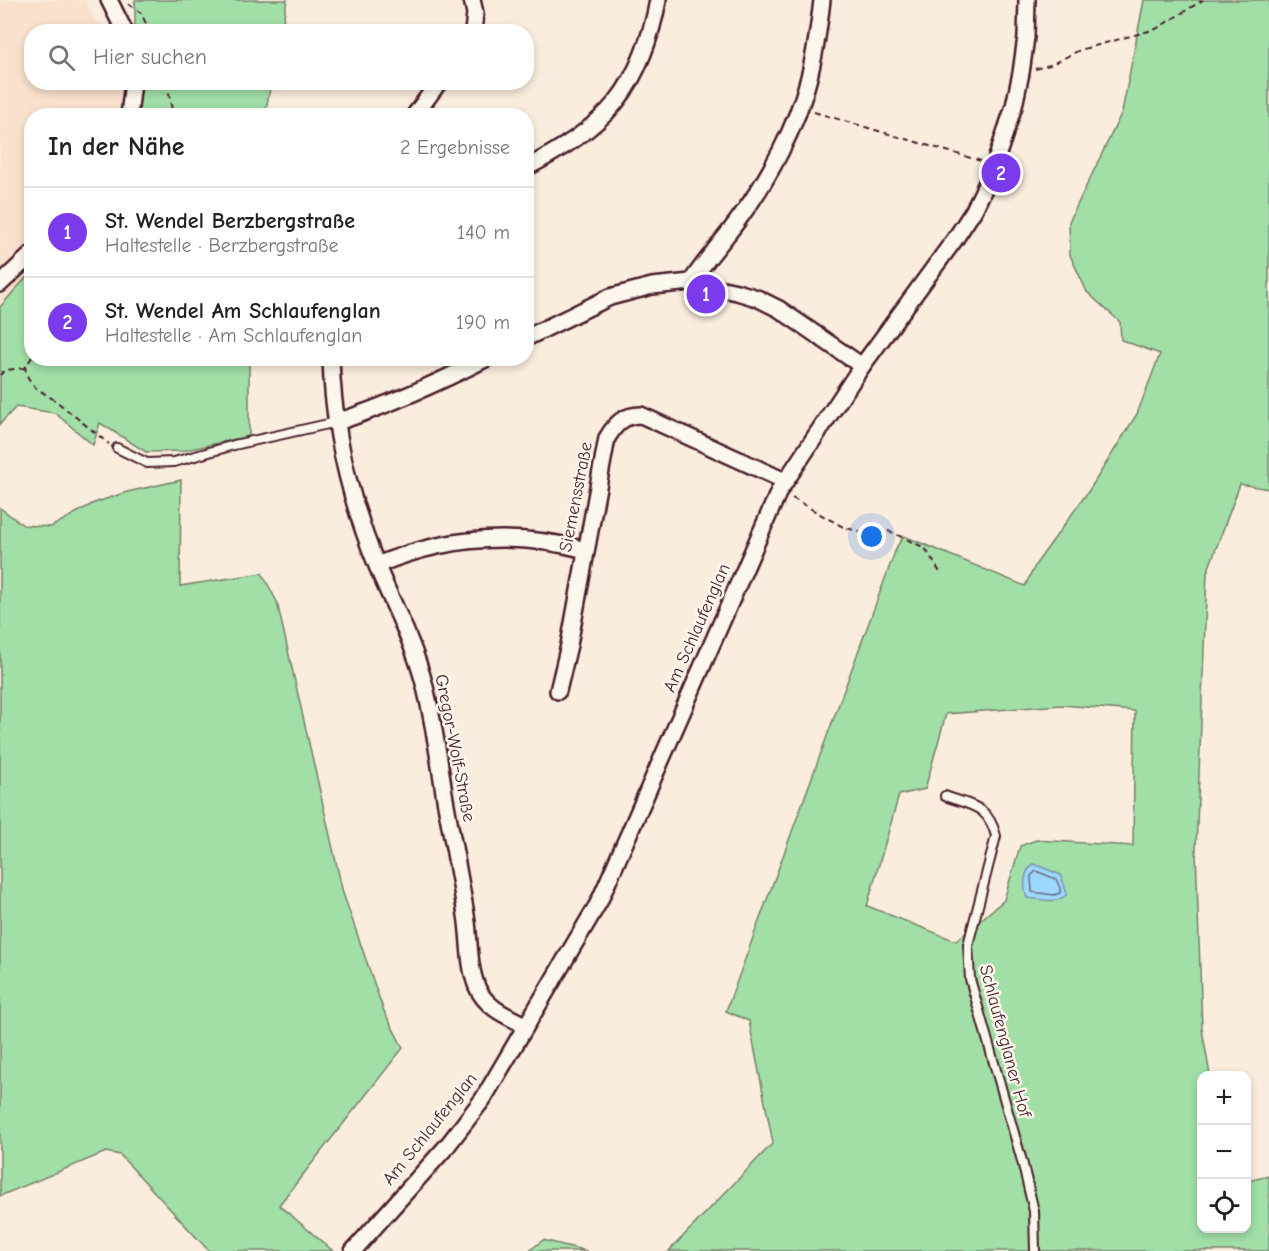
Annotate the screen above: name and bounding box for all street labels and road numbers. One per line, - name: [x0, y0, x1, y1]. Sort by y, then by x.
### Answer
- street label: Siemensstraße: [555, 440, 597, 554]
- street label: Am Schlaufenglan: [659, 560, 735, 696]
- street label: Gregor-Wolf-Straße: [430, 672, 480, 824]
- street label: Schlaufenglaner Hof: [975, 963, 1036, 1120]
- street label: Am Schlaufenglan: [378, 1069, 482, 1189]

